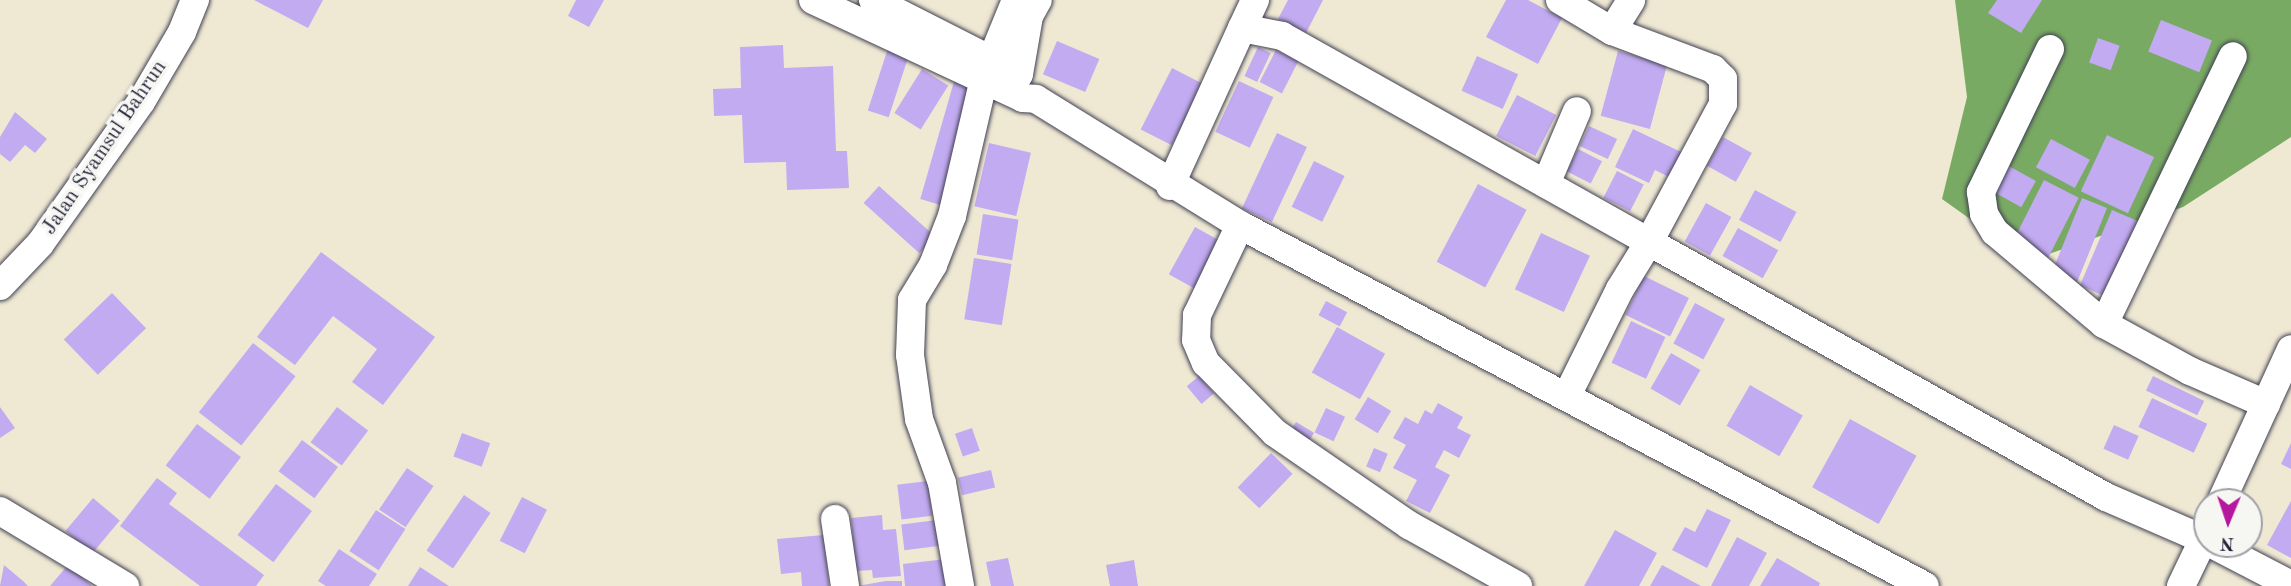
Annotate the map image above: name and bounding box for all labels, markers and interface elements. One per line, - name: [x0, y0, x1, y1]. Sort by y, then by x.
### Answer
- street label: Jalan Syamsul Bahrun: [37, 56, 173, 240]
- north arrow: [2193, 488, 2263, 558]
- text: N: [2220, 533, 2235, 552]

